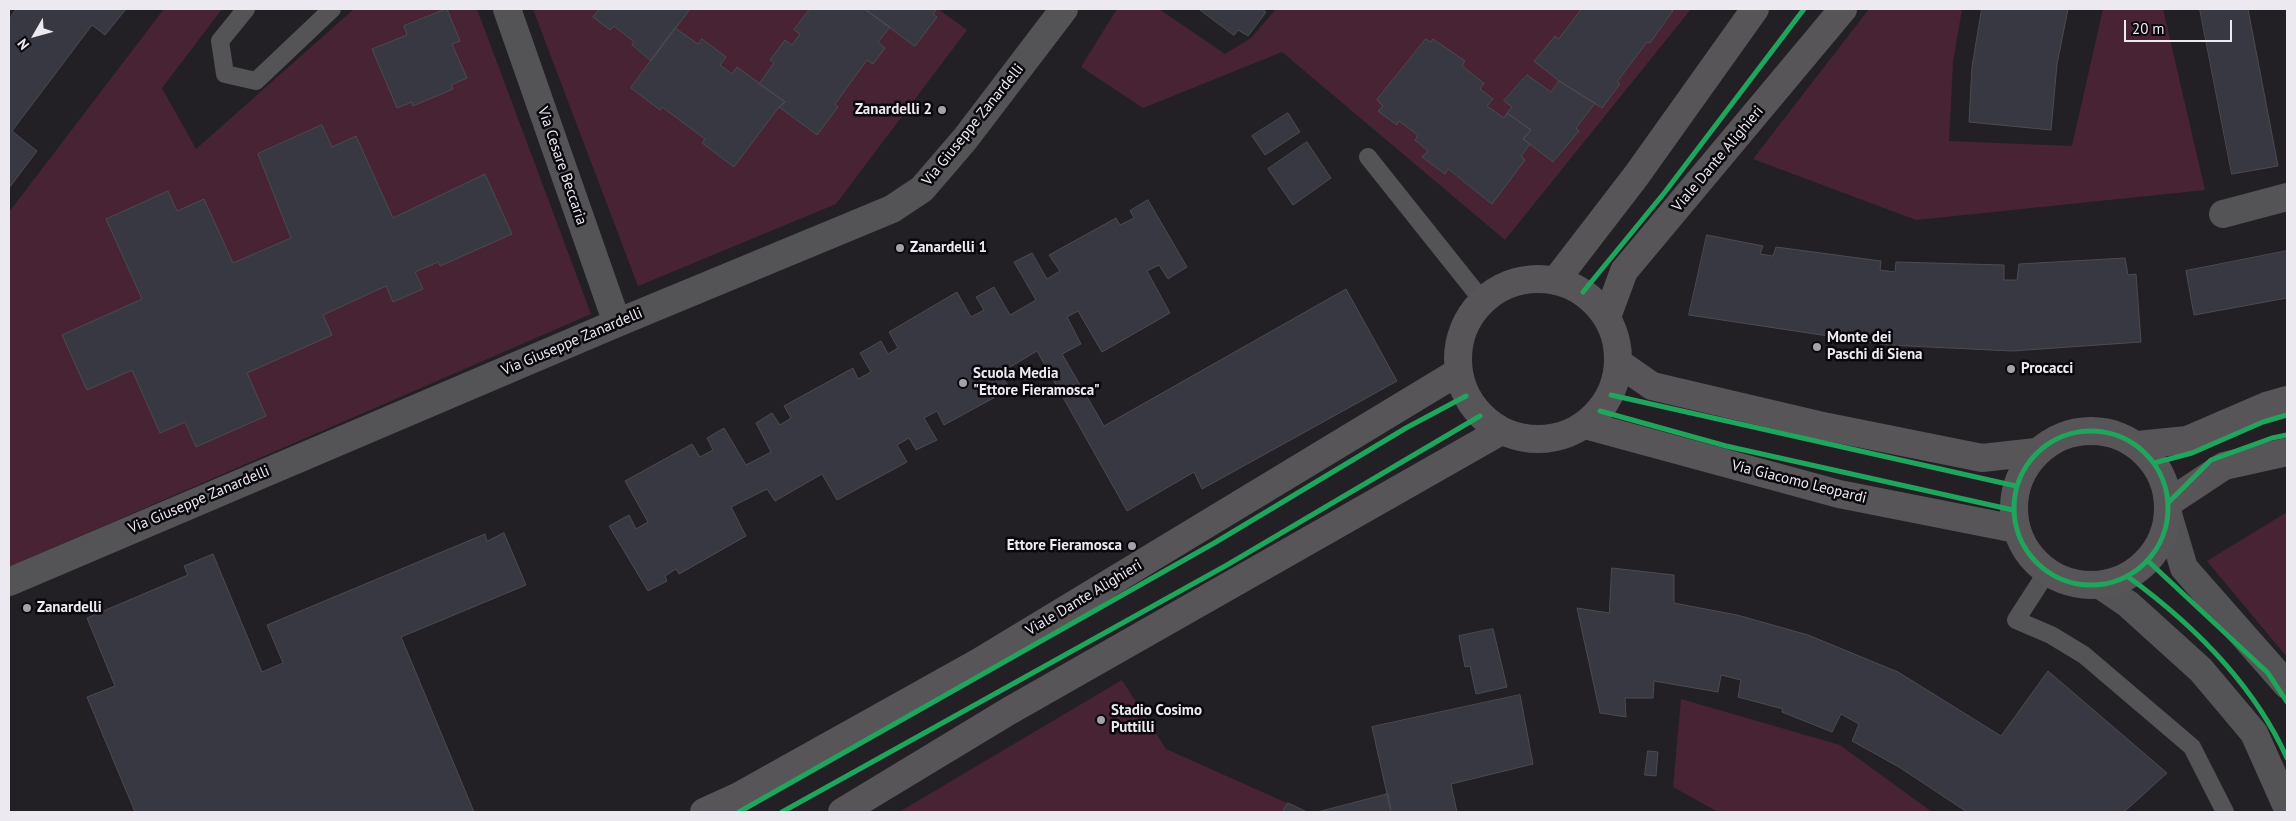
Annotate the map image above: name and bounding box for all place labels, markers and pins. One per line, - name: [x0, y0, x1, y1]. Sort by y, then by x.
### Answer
- place label: Zanardelli 2: [855, 101, 932, 119]
- marker: Zanardelli 2: [936, 104, 948, 116]
- place label: Zanardelli 1: [910, 239, 987, 257]
- marker: Zanardelli 1: [894, 242, 906, 254]
- place label: Monte dei Paschi di Siena: [1827, 329, 1923, 364]
- marker: Monte dei Paschi di Siena: [1811, 341, 1823, 353]
- place label: Procacci: [2021, 360, 2073, 378]
- marker: Procacci: [2005, 363, 2017, 375]
- place label: Scuola Media "Ettore Fieramosca": [973, 365, 1100, 400]
- marker: Scuola Media "Ettore Fieramosca": [957, 377, 969, 389]
- place label: Ettore Fieramosca: [1007, 537, 1122, 555]
- marker: Ettore Fieramosca: [1126, 540, 1138, 552]
- place label: Zanardelli: [37, 599, 102, 617]
- marker: Zanardelli: [21, 602, 33, 614]
- place label: Stadio Cosimo Puttilli: [1111, 702, 1202, 737]
- marker: Stadio Cosimo Puttilli: [1095, 714, 1107, 726]

